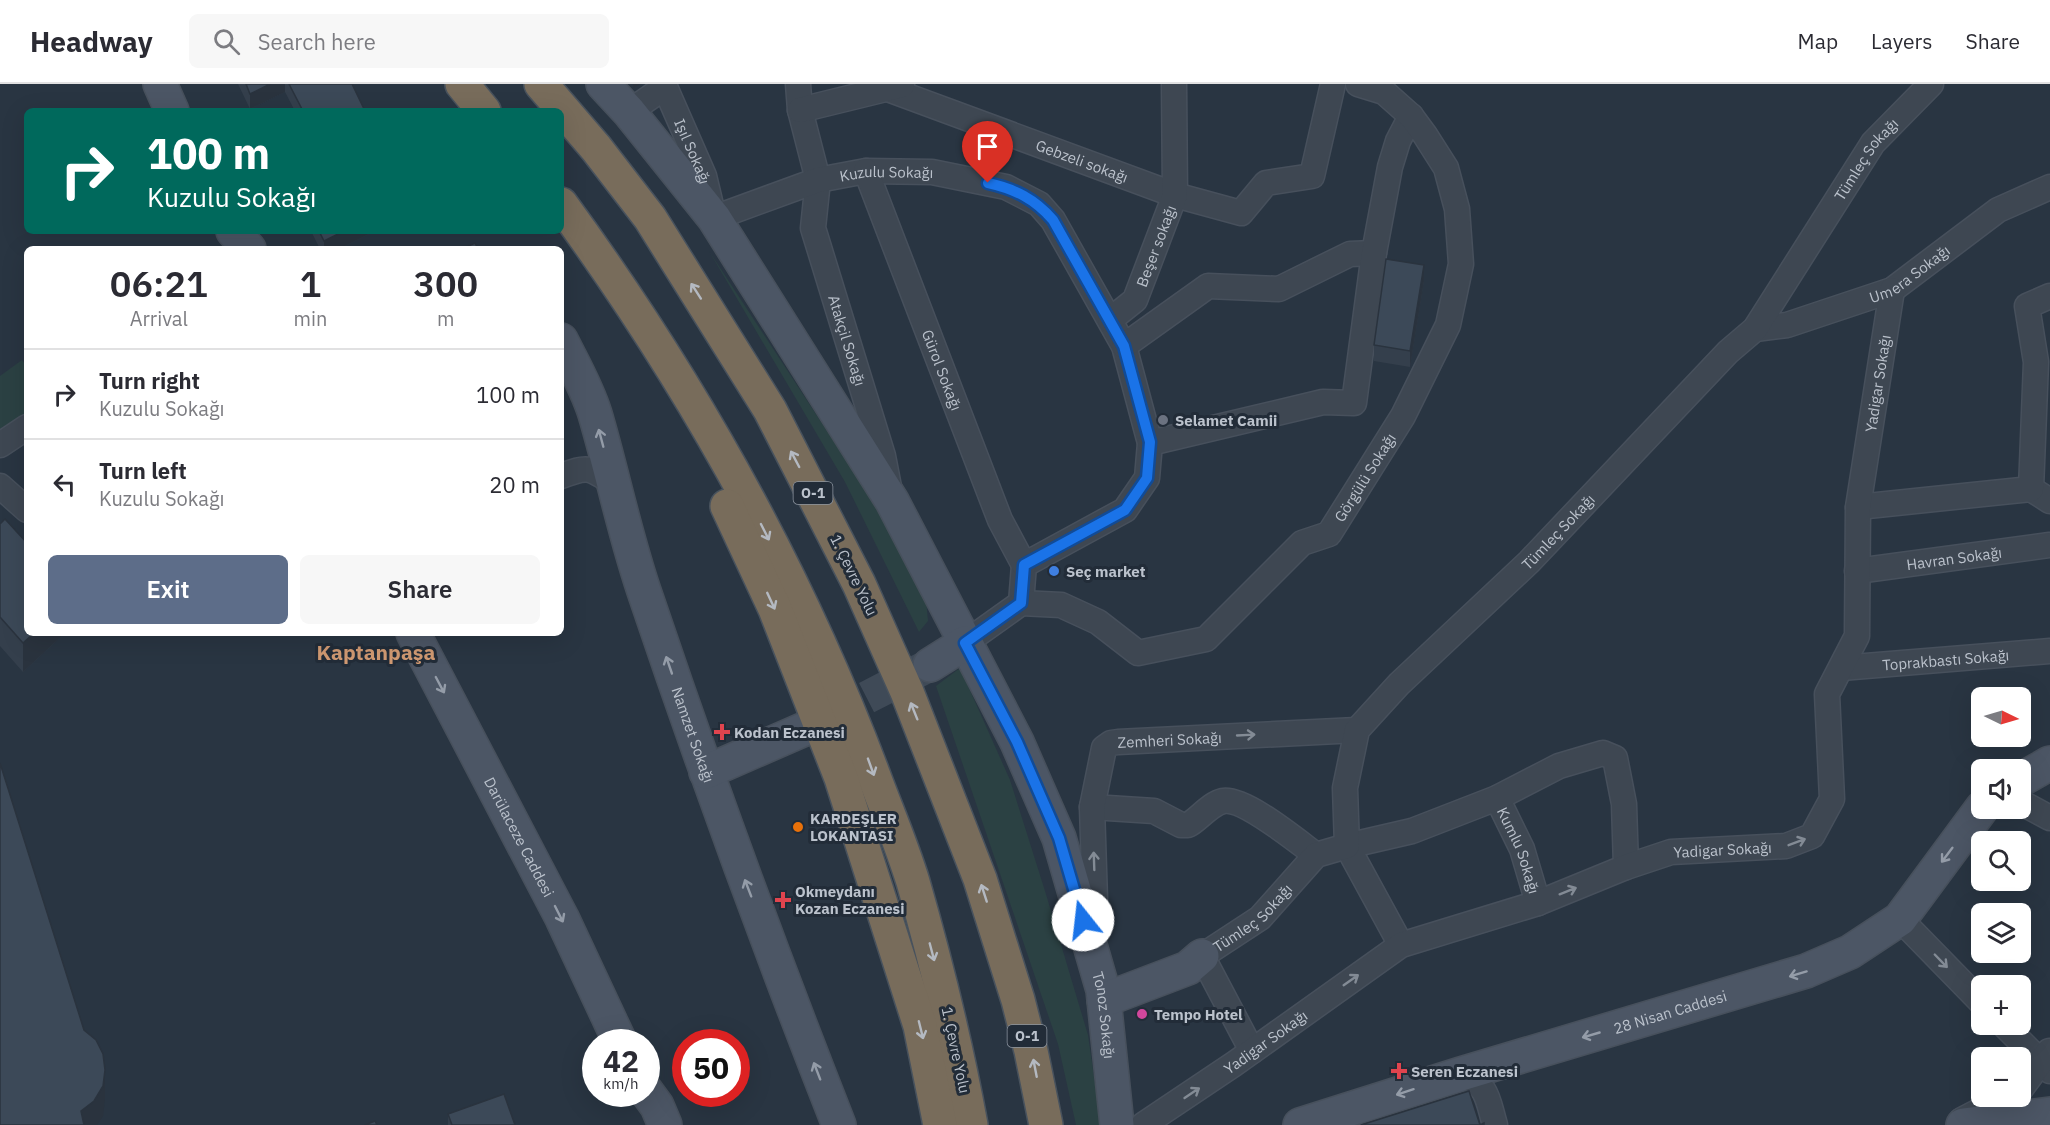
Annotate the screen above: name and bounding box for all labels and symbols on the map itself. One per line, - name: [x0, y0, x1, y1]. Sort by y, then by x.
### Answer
- street label: Tümleç Sokağı: [1830, 114, 1902, 204]
- street label: Işıl Sokağı: [671, 116, 715, 186]
- pin: [962, 121, 1013, 183]
- street label: Gebzeli sokağı: [1033, 135, 1131, 186]
- street label: Kuzulu Sokağı: [838, 161, 934, 185]
- street label: Beşer sokağı: [1131, 202, 1180, 289]
- street label: Umera Sokağı: [1867, 240, 1953, 306]
- one-way arrow: [689, 283, 701, 300]
- street label: Atakçil Sokağı: [825, 292, 870, 388]
- street label: Gürol Sokağı: [918, 327, 966, 413]
- street label: Yadigar Sokağı: [1860, 333, 1894, 433]
- place label: Selamet Camii: [1175, 411, 1277, 430]
- marker: Selamet Camii: [1156, 413, 1170, 427]
- one-way arrow: [595, 429, 607, 448]
- street label: Görgülü Sokağı: [1330, 429, 1400, 525]
- one-way arrow: [789, 450, 800, 468]
- road number: O-1: [794, 482, 832, 504]
- street label: Tümleç Sokağı: [1517, 490, 1598, 574]
- one-way arrow: [759, 523, 771, 541]
- street label: 1. Çevre Yolu: [826, 531, 882, 619]
- street label: Havran Sokağı: [1905, 542, 2003, 574]
- place label: Seç market: [1066, 562, 1146, 581]
- marker: Seç market: [1047, 564, 1061, 578]
- one-way arrow: [766, 591, 778, 609]
- district label: Kaptanpaşa: [317, 638, 435, 666]
- street label: Toprakbastı Sokağı: [1881, 645, 2010, 674]
- one-way arrow: [662, 656, 673, 675]
- one-way arrow: [434, 676, 446, 693]
- street label: Namzet Sokağı: [668, 684, 719, 785]
- north arrow: [1971, 687, 2031, 747]
- one-way arrow: [908, 702, 919, 720]
- place label: Kodan Eczanesi: [734, 723, 845, 742]
- marker: Kodan Eczanesi: [715, 725, 729, 739]
- street label: Zemheri Sokağı: [1117, 727, 1222, 752]
- one-way arrow: [1235, 729, 1255, 740]
- one-way arrow: [866, 757, 877, 776]
- street label: Darülaceze Caddesi: [480, 774, 559, 900]
- street label: Kumlu Sokağı: [1493, 804, 1544, 896]
- place label: KARDEŞLER LOKANTASI: [810, 809, 897, 845]
- marker: KARDEŞLER LOKANTASI: [791, 820, 805, 834]
- one-way arrow: [1787, 835, 1806, 846]
- street label: Yadigar Sokağı: [1673, 837, 1772, 861]
- one-way arrow: [1941, 847, 1953, 863]
- one-way arrow: [1088, 852, 1100, 872]
- one-way arrow: [742, 879, 753, 898]
- street label: Tümleç Sokağı: [1209, 879, 1296, 956]
- place label: Okmeydanı Kozan Eczanesi: [795, 882, 904, 918]
- one-way arrow: [978, 884, 989, 903]
- one-way arrow: [1559, 885, 1577, 896]
- position arrow: [1051, 888, 1115, 952]
- marker: Okmeydanı Kozan Eczanesi: [776, 893, 790, 907]
- one-way arrow: [554, 904, 566, 922]
- one-way arrow: [926, 942, 938, 961]
- one-way arrow: [1933, 954, 1948, 969]
- street label: Tonoz Sokağı: [1089, 969, 1120, 1060]
- one-way arrow: [1789, 969, 1808, 980]
- one-way arrow: [1343, 974, 1359, 986]
- street label: 28 Nisan Caddesi: [1611, 986, 1729, 1038]
- street label: 1. Çevre Yolu: [938, 1005, 974, 1095]
- place label: Tempo Hotel: [1154, 1005, 1243, 1024]
- street label: Yadigar Sokağı: [1220, 1005, 1311, 1078]
- marker: Tempo Hotel: [1135, 1007, 1149, 1021]
- one-way arrow: [915, 1020, 927, 1039]
- road number: O-1: [1008, 1025, 1046, 1047]
- speed limit sign: 50: [672, 1029, 750, 1107]
- one-way arrow: [1582, 1030, 1601, 1041]
- one-way arrow: [1029, 1058, 1040, 1078]
- one-way arrow: [811, 1062, 822, 1080]
- place label: Seren Eczanesi: [1411, 1062, 1518, 1081]
- marker: Seren Eczanesi: [1392, 1064, 1406, 1078]
- one-way arrow: [1183, 1086, 1200, 1098]
- one-way arrow: [1396, 1087, 1415, 1098]

